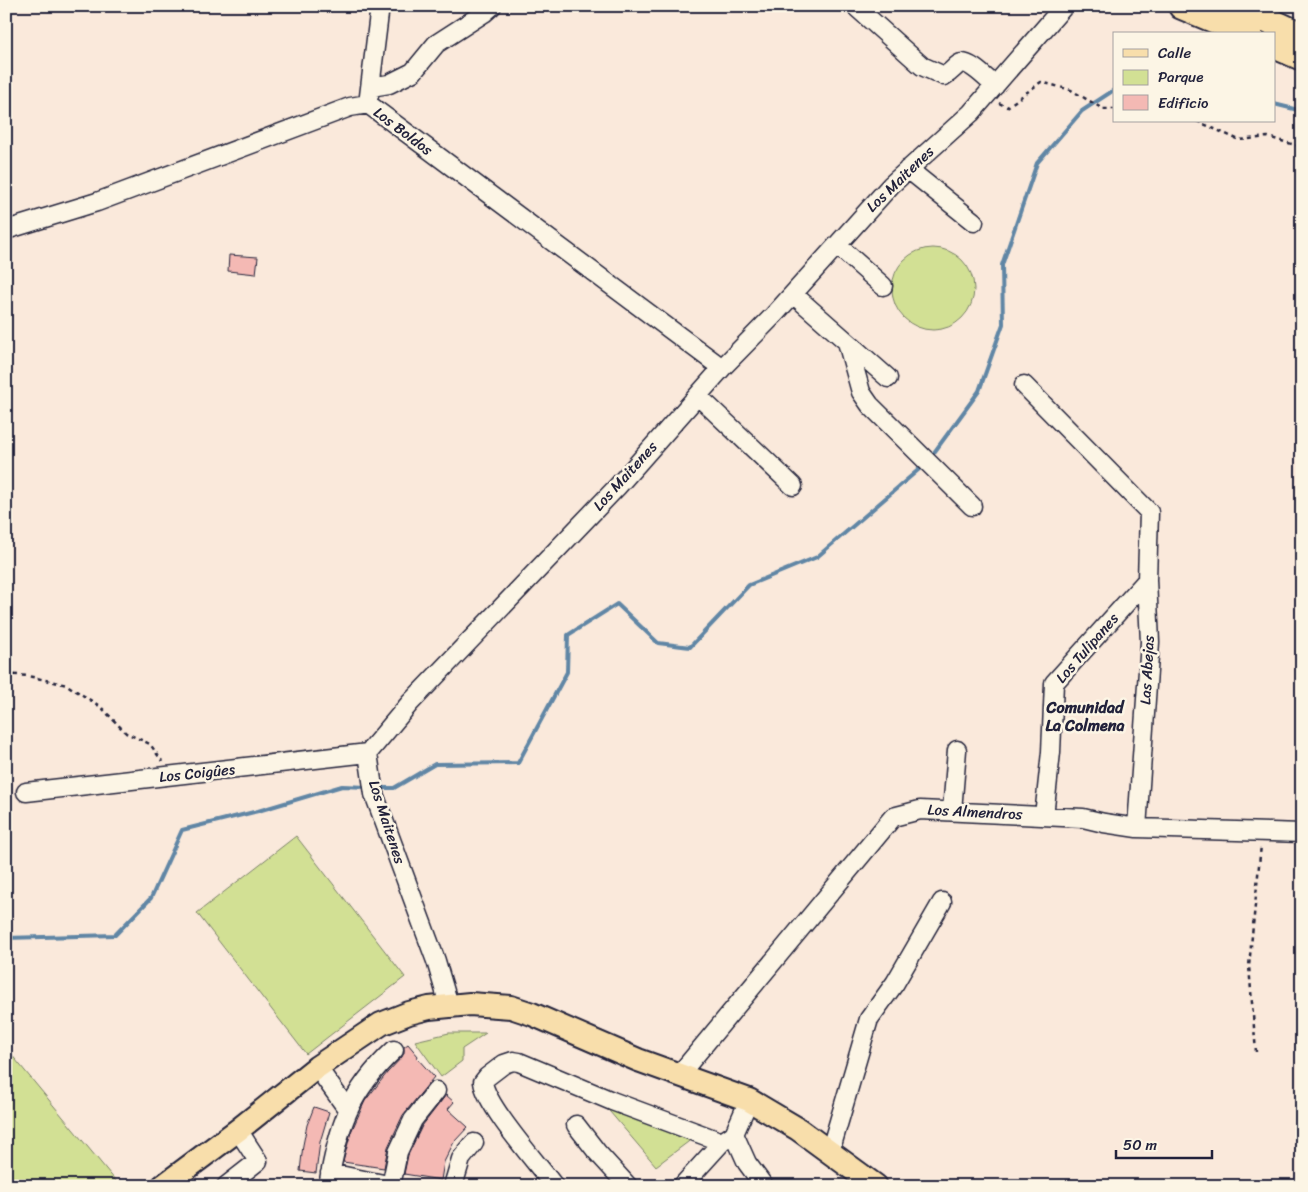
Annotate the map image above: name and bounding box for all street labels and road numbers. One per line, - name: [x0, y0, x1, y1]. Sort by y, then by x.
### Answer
- street label: Los Boldos: [368, 100, 438, 162]
- street label: Los Maitenes: [860, 139, 940, 219]
- street label: Los Maitenes: [586, 435, 664, 517]
- street label: Los Tulipanes: [1049, 607, 1125, 689]
- street label: Las Abejas: [1132, 634, 1162, 705]
- street label: Los Coigûes: [158, 756, 237, 790]
- street label: Los Maitenes: [361, 777, 413, 867]
- street label: Los Almendros: [927, 797, 1023, 827]

